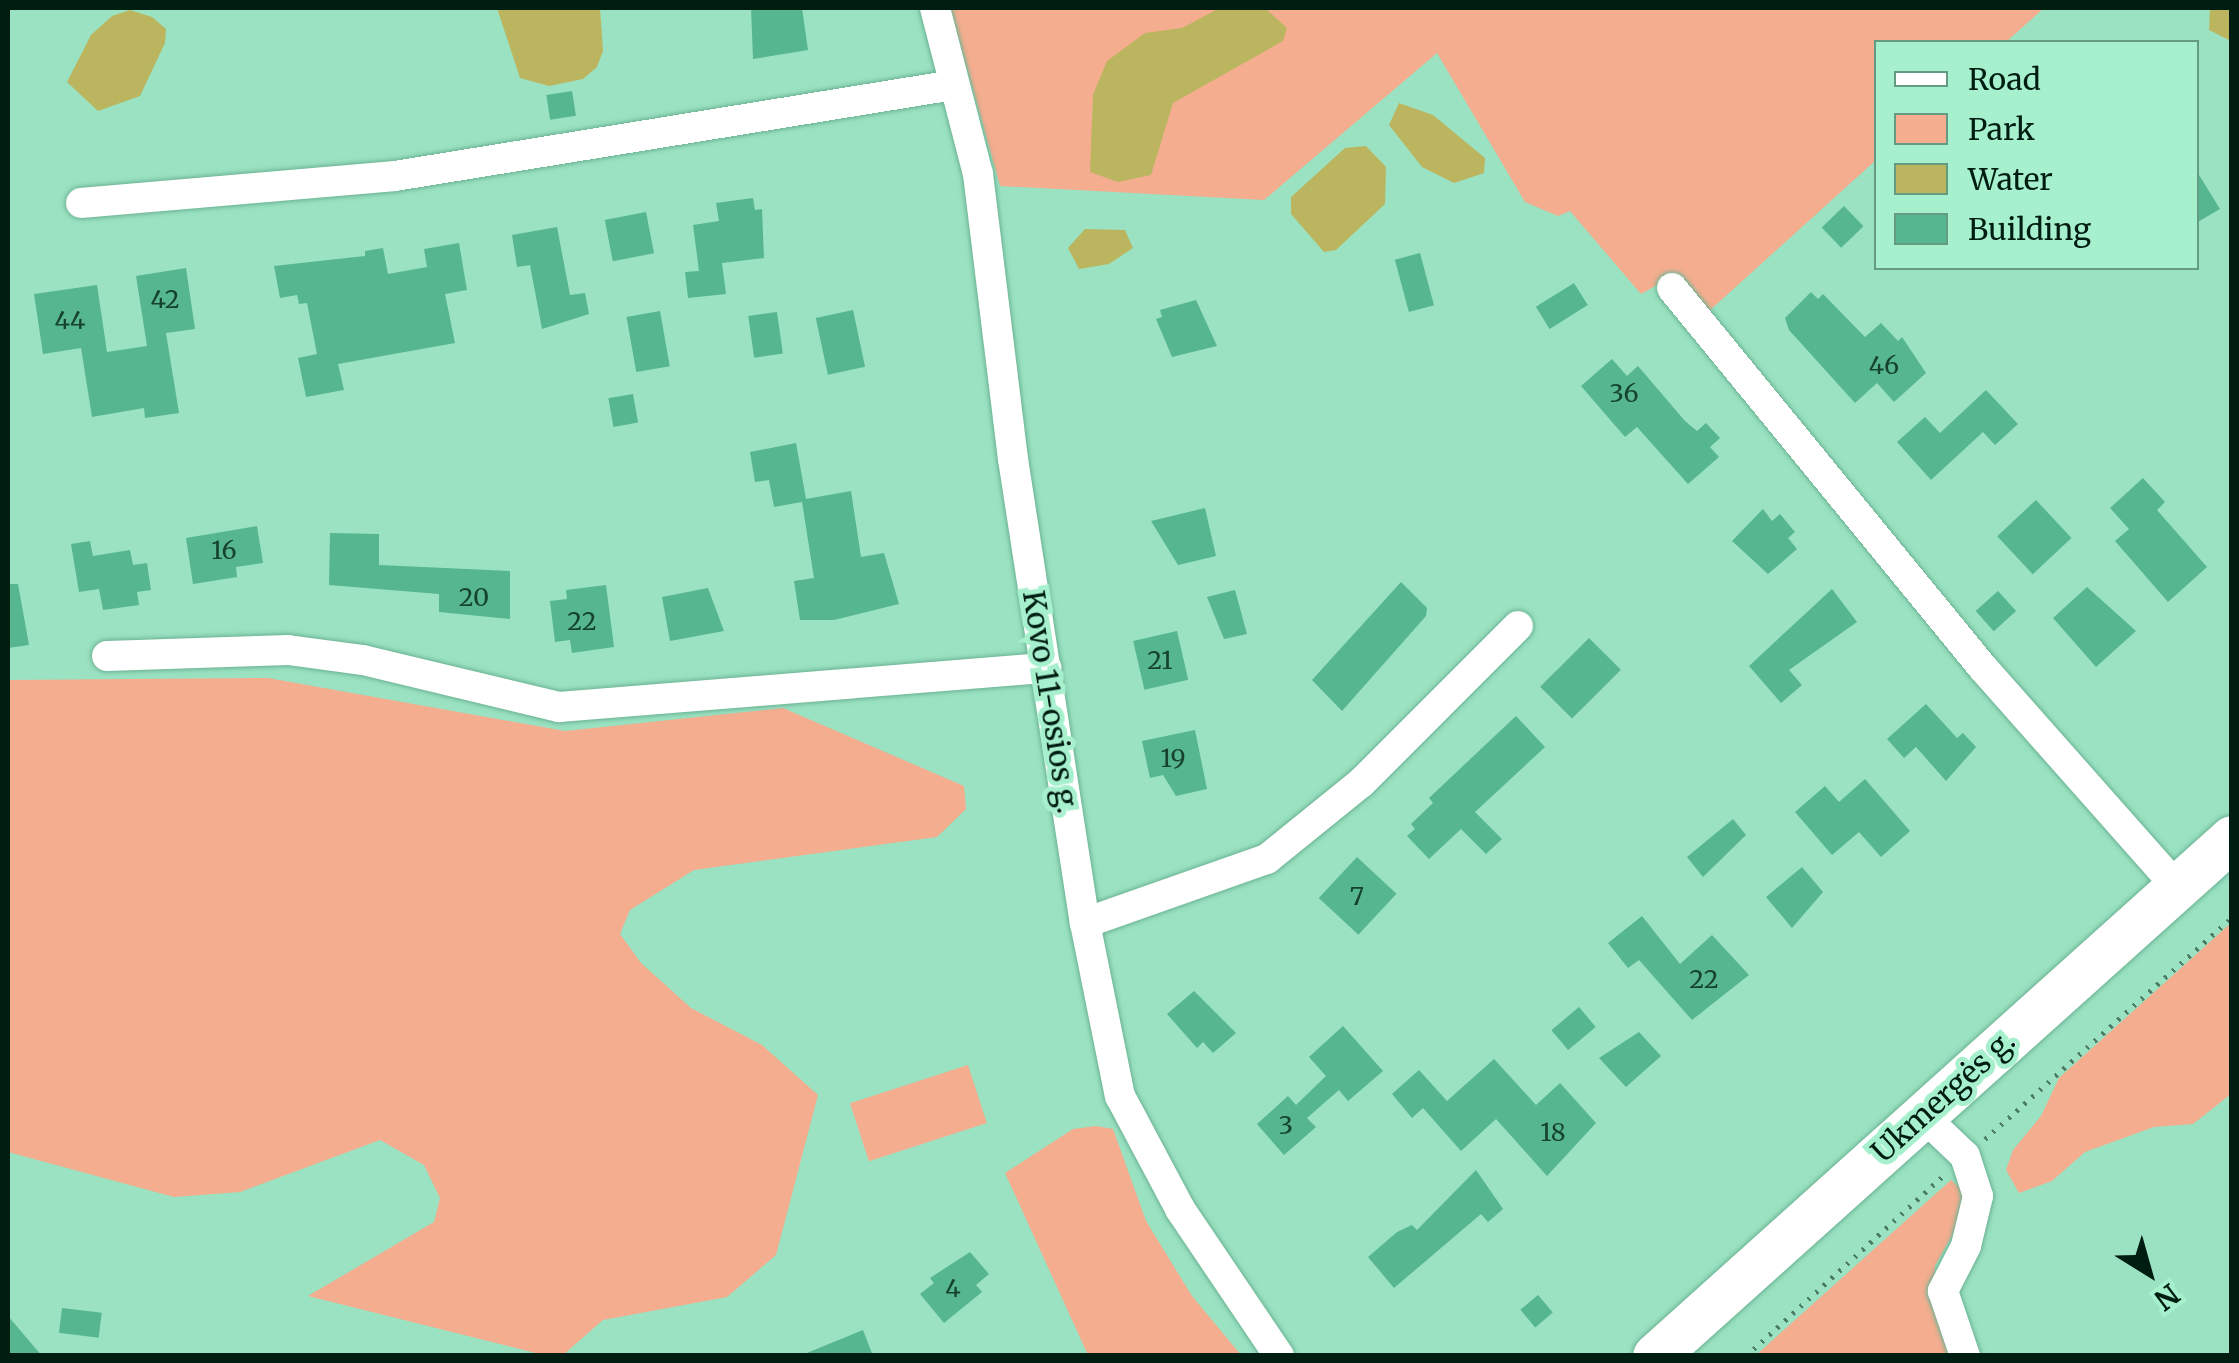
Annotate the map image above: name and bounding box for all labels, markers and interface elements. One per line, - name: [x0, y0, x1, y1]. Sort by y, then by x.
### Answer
- legend: [1874, 40, 2199, 270]
- text: Road: [1968, 60, 2041, 98]
- text: Park: [1968, 110, 2035, 148]
- text: Water: [1968, 160, 2053, 198]
- text: Building: [1968, 210, 2091, 248]
- house number: 42: [151, 284, 179, 314]
- house number: 44: [55, 305, 85, 335]
- house number: 46: [1869, 350, 1899, 380]
- house number: 36: [1609, 378, 1639, 408]
- house number: 16: [211, 535, 237, 565]
- house number: 20: [459, 582, 489, 612]
- street label: Kovo 11-osios g.: [1016, 588, 1086, 816]
- house number: 22: [567, 606, 597, 636]
- house number: 21: [1147, 645, 1173, 675]
- house number: 19: [1160, 743, 1186, 773]
- house number: 7: [1350, 881, 1364, 911]
- house number: 22: [1689, 964, 1719, 994]
- street label: Ukmergės g.: [1864, 1022, 2022, 1170]
- house number: 3: [1279, 1110, 1293, 1140]
- house number: 18: [1540, 1117, 1566, 1147]
- north arrow: [2099, 1223, 2199, 1323]
- house number: 4: [945, 1273, 961, 1303]
- text: N: [2147, 1276, 2187, 1318]

